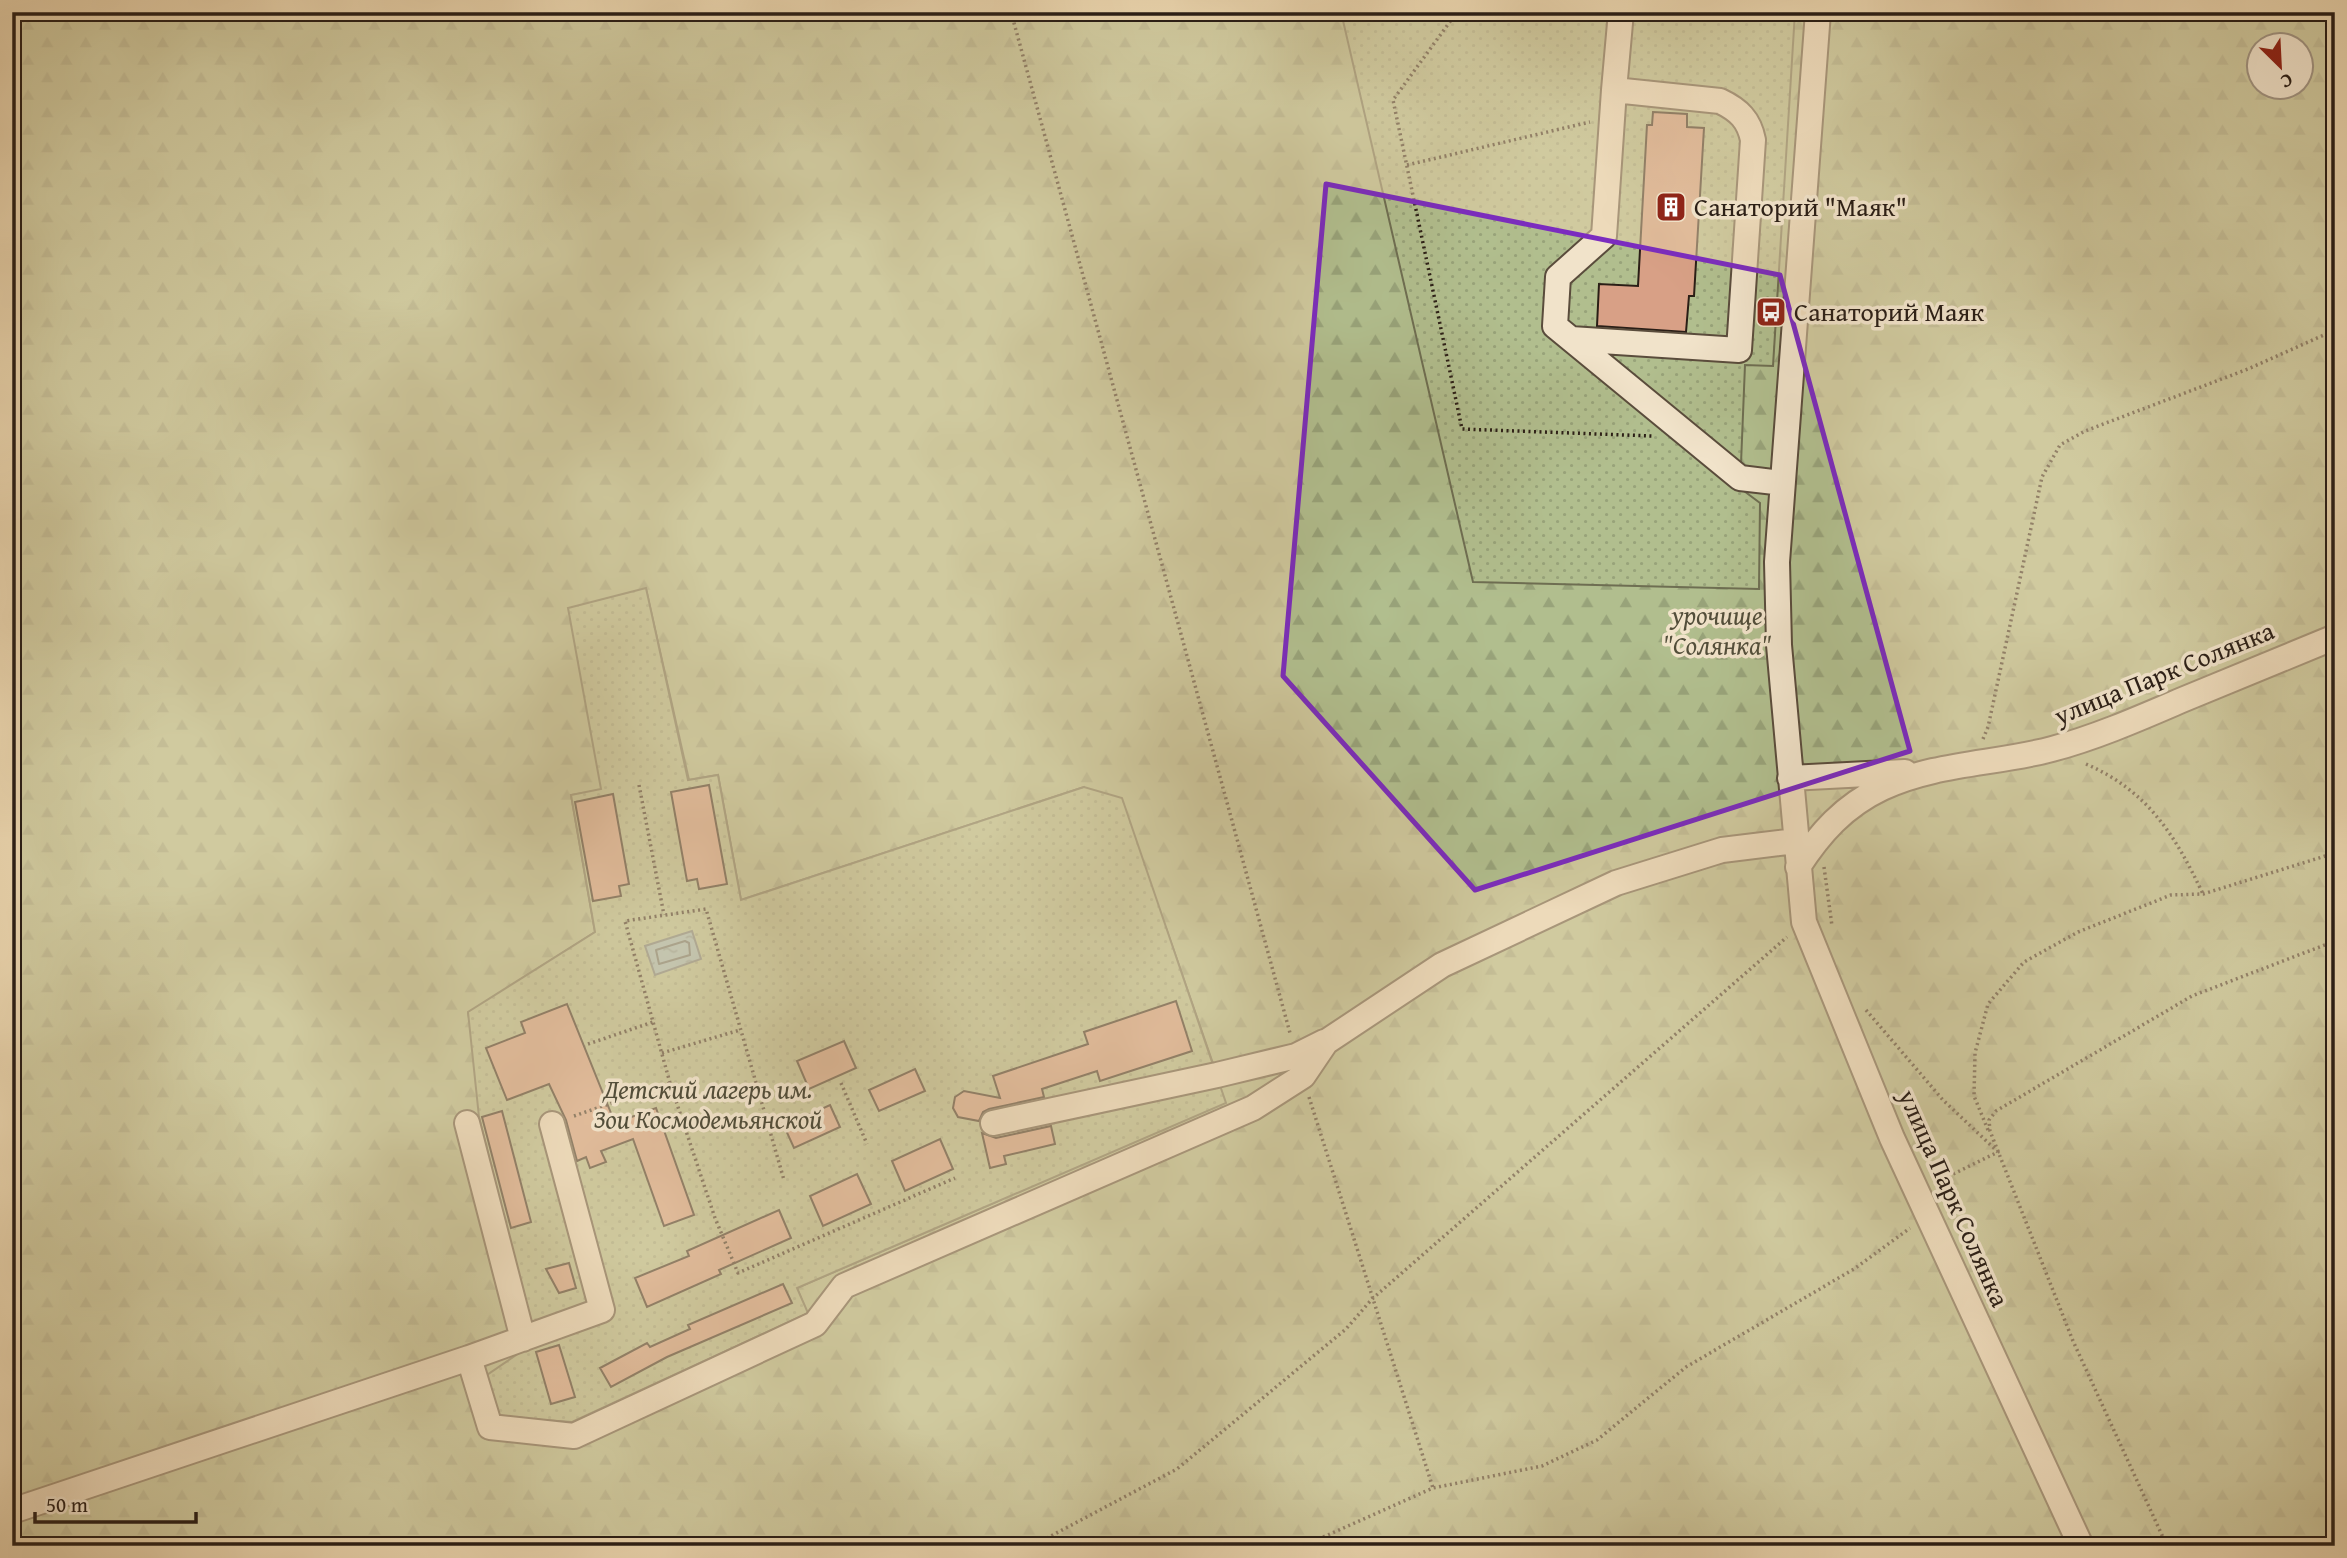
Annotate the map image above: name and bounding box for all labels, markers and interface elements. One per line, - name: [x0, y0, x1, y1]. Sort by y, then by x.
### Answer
- north arrow: [2246, 32, 2316, 102]
- text: С: [2276, 67, 2298, 97]
- place label: Санаторий "Маяк": [1694, 187, 1907, 226]
- building icon: Санаторий "Маяк": [1654, 190, 1688, 224]
- place label: Санаторий Маяк: [1794, 292, 1984, 331]
- bus stop icon: Санаторий Маяк: [1754, 295, 1788, 329]
- park label: урочище "Солянка": [1662, 595, 1772, 664]
- street label: улица Парк Солянка: [2047, 610, 2280, 735]
- park label: Детский лагерь им. Зои Космодемьянской: [594, 1069, 822, 1138]
- street label: улица Парк Солянка: [1889, 1082, 2020, 1313]
- scale bar: [35, 1481, 196, 1525]
- text: 50 m: [46, 1489, 88, 1520]

